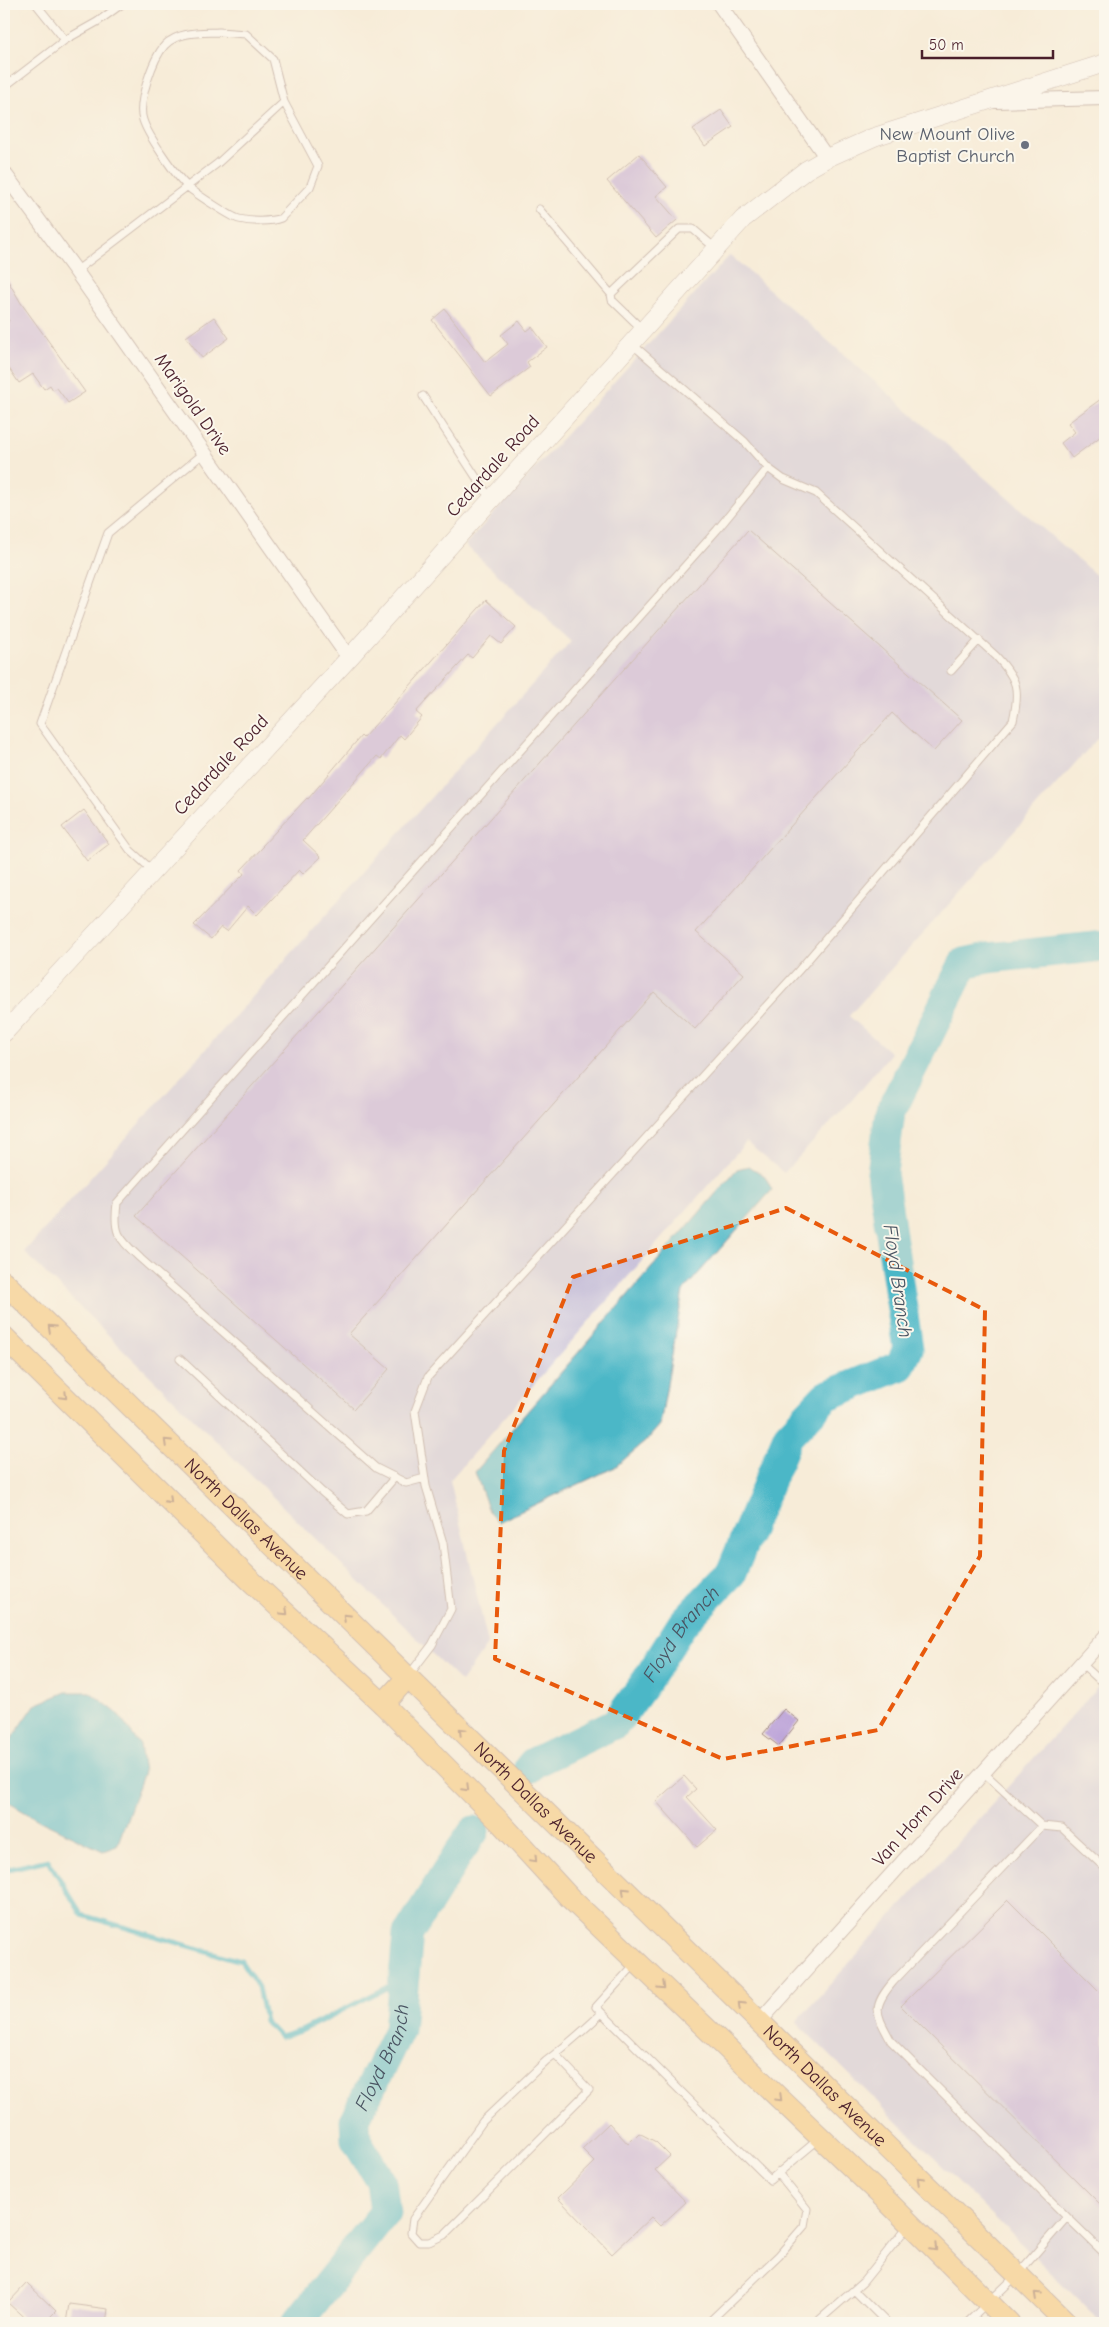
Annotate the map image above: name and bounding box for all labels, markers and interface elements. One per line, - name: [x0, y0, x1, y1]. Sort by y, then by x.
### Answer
- scale bar: [922, 28, 1053, 60]
- text: 50 m: [929, 36, 964, 54]
- place label: New Mount Olive Baptist Church: [880, 123, 1015, 167]
- marker: New Mount Olive Baptist Church: [1019, 139, 1031, 151]
- street label: Marigold Drive: [150, 349, 236, 459]
- street label: Cedardale Road: [442, 411, 544, 521]
- street label: Cedardale Road: [169, 710, 273, 820]
- water label: Floyd Branch: [879, 1223, 917, 1339]
- one-way arrow: [48, 1325, 57, 1334]
- one-way arrow: [58, 1390, 67, 1399]
- one-way arrow: [164, 1439, 173, 1448]
- street label: North Dallas Avenue: [180, 1454, 313, 1584]
- one-way arrow: [164, 1494, 173, 1503]
- water label: Floyd Branch: [637, 1581, 724, 1686]
- one-way arrow: [279, 1606, 288, 1615]
- one-way arrow: [343, 1614, 352, 1623]
- one-way arrow: [458, 1728, 467, 1737]
- street label: North Dallas Avenue: [469, 1737, 602, 1868]
- street label: Van Horn Drive: [868, 1763, 968, 1871]
- one-way arrow: [460, 1782, 469, 1791]
- one-way arrow: [528, 1853, 537, 1862]
- one-way arrow: [621, 1888, 630, 1897]
- one-way arrow: [656, 1980, 665, 1989]
- one-way arrow: [738, 2002, 747, 2011]
- water label: Floyd Branch: [350, 2003, 413, 2114]
- street label: North Dallas Avenue: [759, 2021, 891, 2151]
- one-way arrow: [774, 2092, 783, 2101]
- one-way arrow: [916, 2176, 925, 2185]
- one-way arrow: [928, 2242, 937, 2251]
- one-way arrow: [1033, 2292, 1042, 2301]

